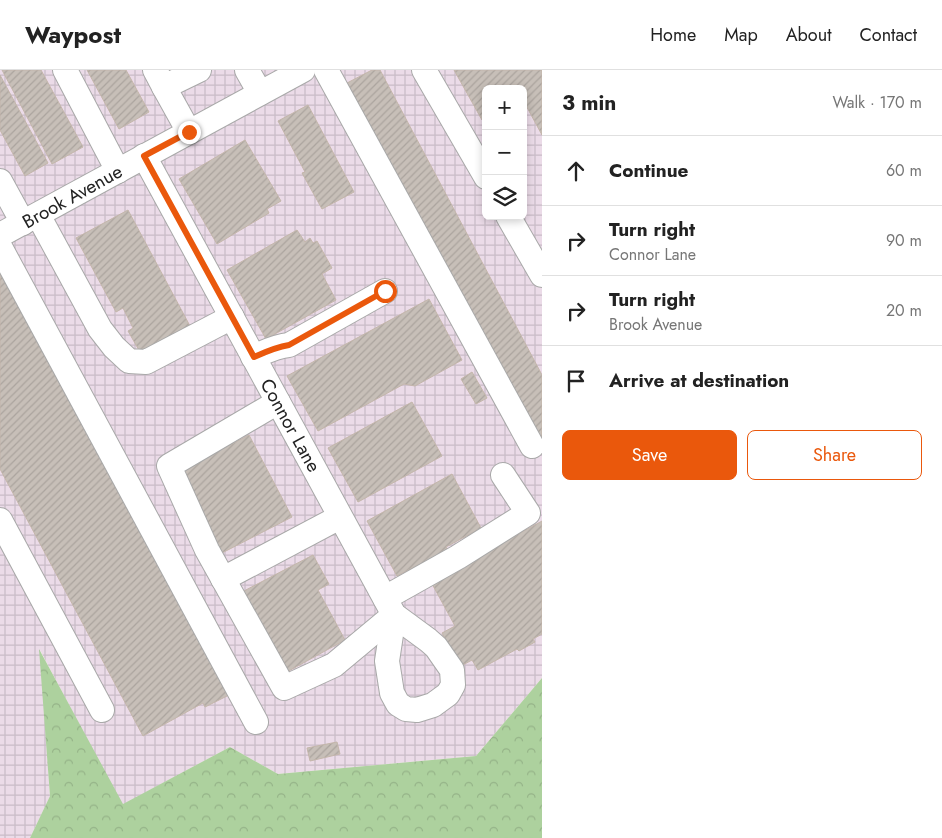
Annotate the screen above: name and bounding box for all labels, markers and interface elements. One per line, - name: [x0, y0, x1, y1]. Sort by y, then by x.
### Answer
- text: Waypost: [25, 17, 121, 52]
- text: Home: [650, 22, 696, 48]
- text: Map: [724, 22, 758, 48]
- text: About: [786, 22, 831, 48]
- text: Contact: [859, 22, 917, 48]
- map controls: [482, 85, 527, 220]
- button: +: [482, 85, 527, 130]
- text: 3 min: [562, 88, 616, 118]
- text: Walk · 170 m: [832, 91, 922, 114]
- route end: [178, 121, 201, 144]
- button: −: [482, 130, 527, 175]
- icon: ahead: [562, 157, 590, 185]
- text: Continue: [609, 157, 688, 184]
- street label: Brook Avenue: [17, 158, 127, 235]
- text: 60 m: [886, 159, 922, 182]
- button: layers: [482, 175, 527, 220]
- text: Turn right: [609, 216, 695, 243]
- icon: right: [562, 227, 590, 255]
- text: 90 m: [886, 229, 922, 252]
- text: Connor Lane: [609, 243, 696, 266]
- route start: [374, 280, 397, 303]
- text: Turn right: [609, 286, 695, 313]
- icon: right: [562, 297, 590, 325]
- text: 20 m: [886, 299, 922, 322]
- text: Brook Avenue: [609, 313, 702, 336]
- icon: arrive: [562, 367, 590, 395]
- text: Arrive at destination: [609, 367, 789, 394]
- street label: Connor Lane: [254, 373, 328, 477]
- button: Save: [562, 430, 737, 480]
- button: Share: [747, 430, 922, 480]

